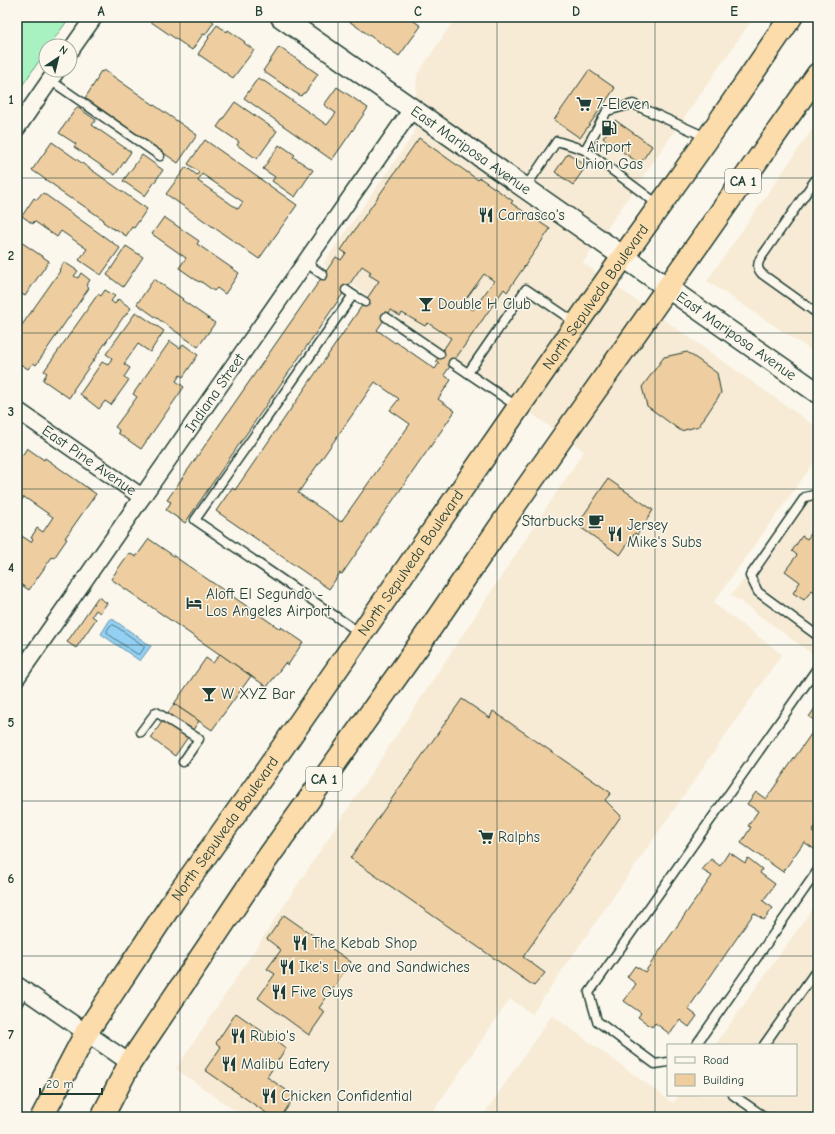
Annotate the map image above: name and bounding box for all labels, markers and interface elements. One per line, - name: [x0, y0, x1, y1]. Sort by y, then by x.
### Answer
- text: A: [97, 4, 105, 19]
- text: B: [255, 4, 263, 19]
- text: C: [414, 4, 422, 19]
- text: D: [572, 4, 580, 19]
- text: E: [730, 4, 738, 19]
- north arrow: [38, 38, 78, 78]
- text: N: [57, 43, 70, 58]
- text: 1: [8, 92, 14, 107]
- supermarket icon: 7-Eleven: [575, 95, 593, 113]
- place label: 7-Eleven: [596, 95, 650, 113]
- street label: East Mariposa Avenue: [407, 102, 535, 199]
- fuel station icon: Airport Union Gas: [600, 119, 618, 137]
- place label: Airport Union Gas: [575, 138, 643, 173]
- road number: CA 1: [725, 169, 761, 193]
- restaurant icon: Carrasco's: [477, 206, 495, 224]
- place label: Carrasco's: [498, 206, 565, 224]
- street label: North Sepulveda Boulevard: [539, 221, 652, 373]
- text: 2: [8, 248, 14, 263]
- street label: East Mariposa Avenue: [673, 288, 800, 384]
- bar icon: Double H Club: [417, 295, 435, 313]
- place label: Double H Club: [438, 295, 531, 313]
- street label: Indiana Street: [181, 349, 249, 436]
- text: 3: [8, 404, 14, 419]
- street label: East Pine Avenue: [39, 421, 140, 500]
- street label: North Sepulveda Boulevard: [354, 487, 467, 639]
- place label: Starbucks: [522, 512, 584, 530]
- cafe icon: Starbucks: [587, 512, 605, 530]
- place label: Jersey Mike's Subs: [627, 516, 702, 551]
- restaurant icon: Jersey Mike's Subs: [606, 525, 624, 543]
- text: 4: [8, 560, 14, 575]
- place label: Aloft El Segundo - Los Angeles Airport: [206, 585, 332, 620]
- hotel icon: Aloft El Segundo - Los Angeles Airport: [185, 594, 203, 612]
- bar icon: W XYZ Bar: [200, 685, 218, 703]
- place label: W XYZ Bar: [221, 685, 295, 703]
- text: 5: [8, 715, 15, 730]
- street label: North Sepulveda Boulevard: [167, 753, 282, 904]
- road number: CA 1: [306, 767, 342, 791]
- supermarket icon: Ralphs: [477, 828, 495, 846]
- place label: Ralphs: [498, 828, 540, 846]
- text: 6: [8, 871, 15, 886]
- restaurant icon: The Kebab Shop: [291, 934, 309, 952]
- place label: The Kebab Shop: [312, 934, 417, 952]
- restaurant icon: Ike's Love and Sandwiches: [278, 958, 296, 976]
- place label: Ike's Love and Sandwiches: [299, 958, 470, 976]
- restaurant icon: Five Guys: [270, 983, 288, 1001]
- place label: Five Guys: [291, 983, 353, 1001]
- text: 7: [8, 1027, 14, 1042]
- restaurant icon: Rubio's: [229, 1027, 247, 1045]
- place label: Rubio's: [250, 1027, 295, 1045]
- legend: [667, 1044, 797, 1096]
- text: Road: [703, 1053, 729, 1067]
- restaurant icon: Malibu Eatery: [220, 1055, 238, 1073]
- place label: Malibu Eatery: [241, 1055, 330, 1073]
- scale bar: [40, 1070, 102, 1096]
- text: Building: [703, 1073, 744, 1087]
- text: 20 m: [46, 1077, 74, 1091]
- restaurant icon: Chicken Confidential: [260, 1087, 278, 1105]
- place label: Chicken Confidential: [281, 1087, 412, 1105]

